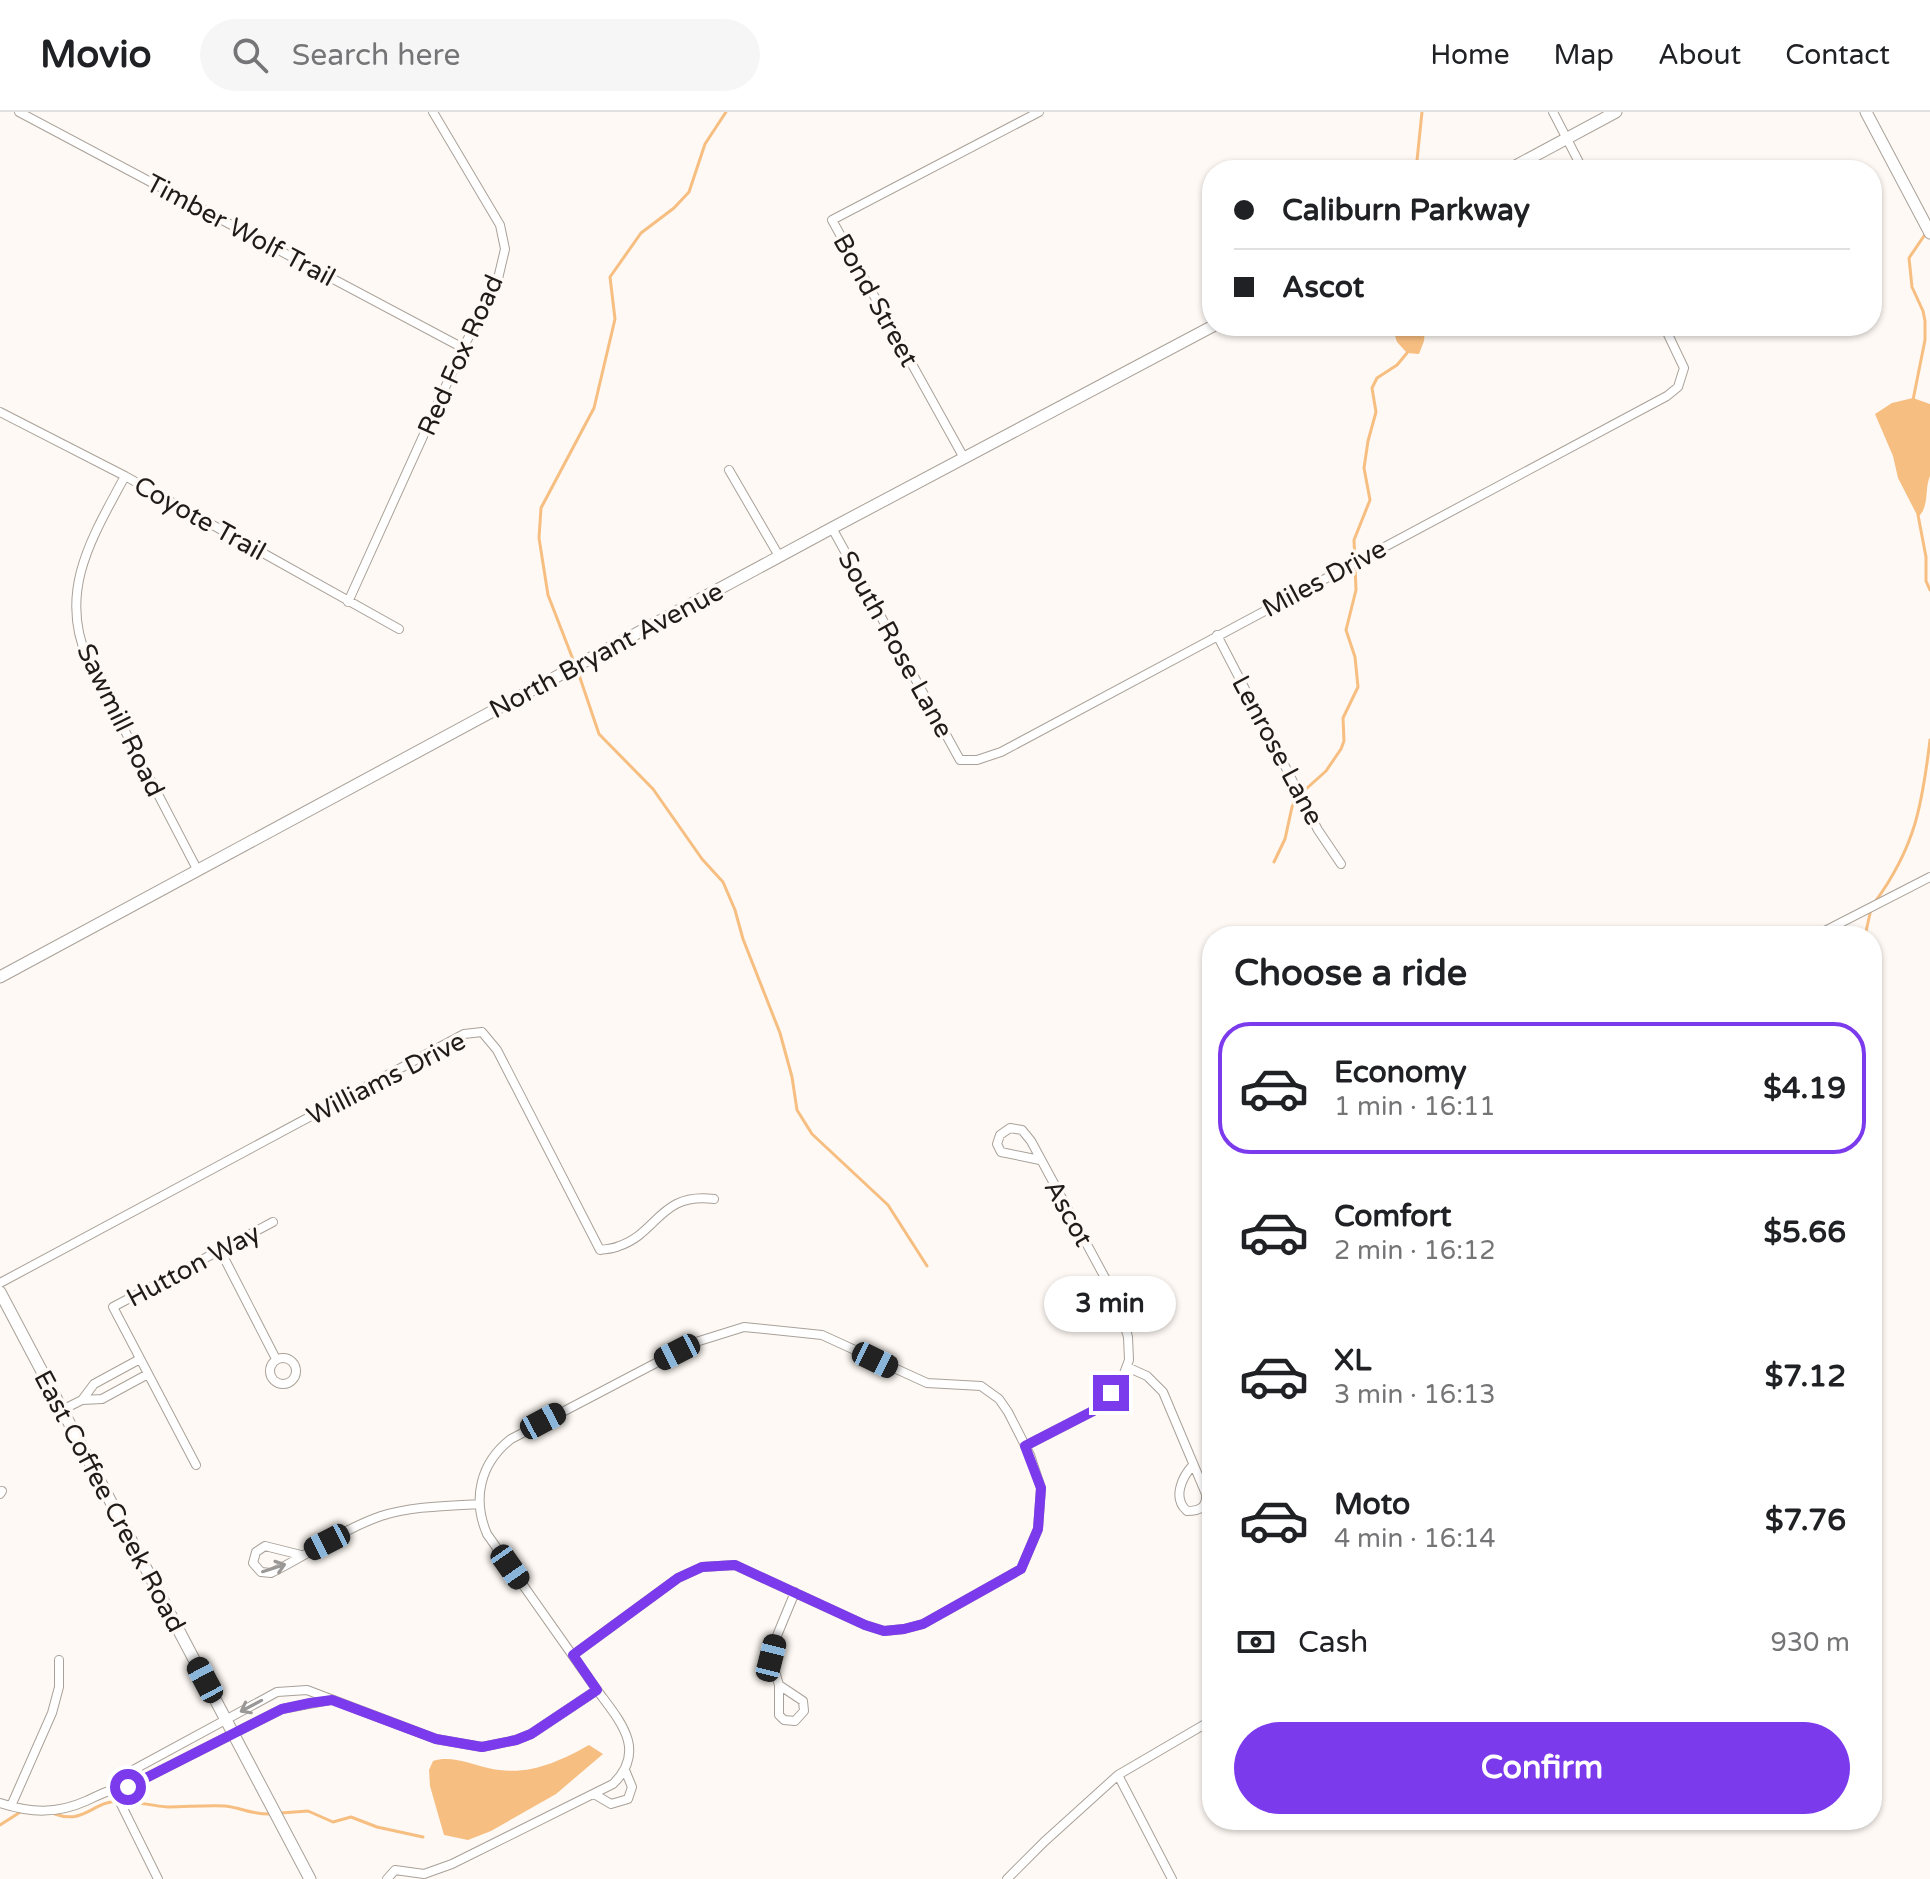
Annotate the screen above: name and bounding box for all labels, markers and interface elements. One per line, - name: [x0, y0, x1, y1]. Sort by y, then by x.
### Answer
- search box: [200, 19, 760, 91]
- text: Movio: [40, 32, 152, 78]
- icon: search: [228, 33, 272, 77]
- text: Search here: [292, 37, 460, 74]
- text: Home: [1430, 38, 1510, 72]
- text: Map: [1554, 38, 1614, 72]
- text: About: [1658, 38, 1741, 72]
- text: Contact: [1785, 38, 1890, 72]
- street label: Timber Wolf Trail: [141, 168, 341, 293]
- text: Caliburn Parkway: [1282, 192, 1530, 229]
- street label: Bond Street: [826, 228, 925, 372]
- text: Ascot: [1282, 269, 1364, 306]
- street label: Red Fox Road: [411, 270, 510, 440]
- street label: Coyote Trail: [128, 470, 271, 567]
- street label: Miles Drive: [1257, 533, 1391, 624]
- street label: South Rose Lane: [831, 546, 960, 743]
- street label: North Bryant Avenue: [484, 576, 728, 725]
- street label: Sawmill Road: [70, 639, 171, 802]
- street label: Lenrose Lane: [1225, 670, 1330, 830]
- text: Choose a ride: [1234, 952, 1467, 995]
- street label: Williams Drive: [302, 1025, 471, 1132]
- icon: car: [1238, 1052, 1310, 1124]
- text: Economy: [1334, 1054, 1467, 1091]
- text: $4.19: [1763, 1070, 1846, 1107]
- text: 1 min · 16:11: [1334, 1091, 1496, 1122]
- street label: Ascot: [1038, 1175, 1099, 1252]
- icon: car: [1238, 1196, 1310, 1268]
- text: Comfort: [1334, 1198, 1452, 1235]
- text: $5.66: [1764, 1214, 1846, 1251]
- street label: Hutton Way: [121, 1217, 265, 1314]
- text: 2 min · 16:12: [1334, 1235, 1496, 1266]
- callout: 3 min: [1045, 1277, 1177, 1333]
- text: 3 min: [1075, 1288, 1145, 1319]
- car: [650, 1330, 704, 1374]
- car: [848, 1339, 902, 1381]
- icon: car: [1238, 1340, 1310, 1412]
- text: XL: [1334, 1342, 1371, 1379]
- text: $7.12: [1765, 1358, 1846, 1395]
- street label: East Coffee Creek Road: [27, 1365, 192, 1637]
- route end: [1093, 1375, 1129, 1411]
- text: 3 min · 16:13: [1334, 1379, 1496, 1410]
- car: [516, 1399, 570, 1443]
- icon: car: [1238, 1484, 1310, 1556]
- text: Moto: [1334, 1486, 1410, 1523]
- text: $7.76: [1765, 1502, 1846, 1539]
- car: [300, 1520, 354, 1564]
- text: 4 min · 16:14: [1334, 1523, 1496, 1554]
- car: [486, 1540, 534, 1594]
- one-way arrow: [261, 1560, 286, 1574]
- icon: cash: [1234, 1620, 1278, 1664]
- text: Cash: [1298, 1624, 1368, 1661]
- text: 930 m: [1770, 1627, 1850, 1658]
- car: [754, 1632, 788, 1684]
- car: [183, 1653, 227, 1707]
- one-way arrow: [240, 1698, 263, 1714]
- button: Confirm: [1234, 1722, 1850, 1814]
- route start: [110, 1769, 146, 1805]

